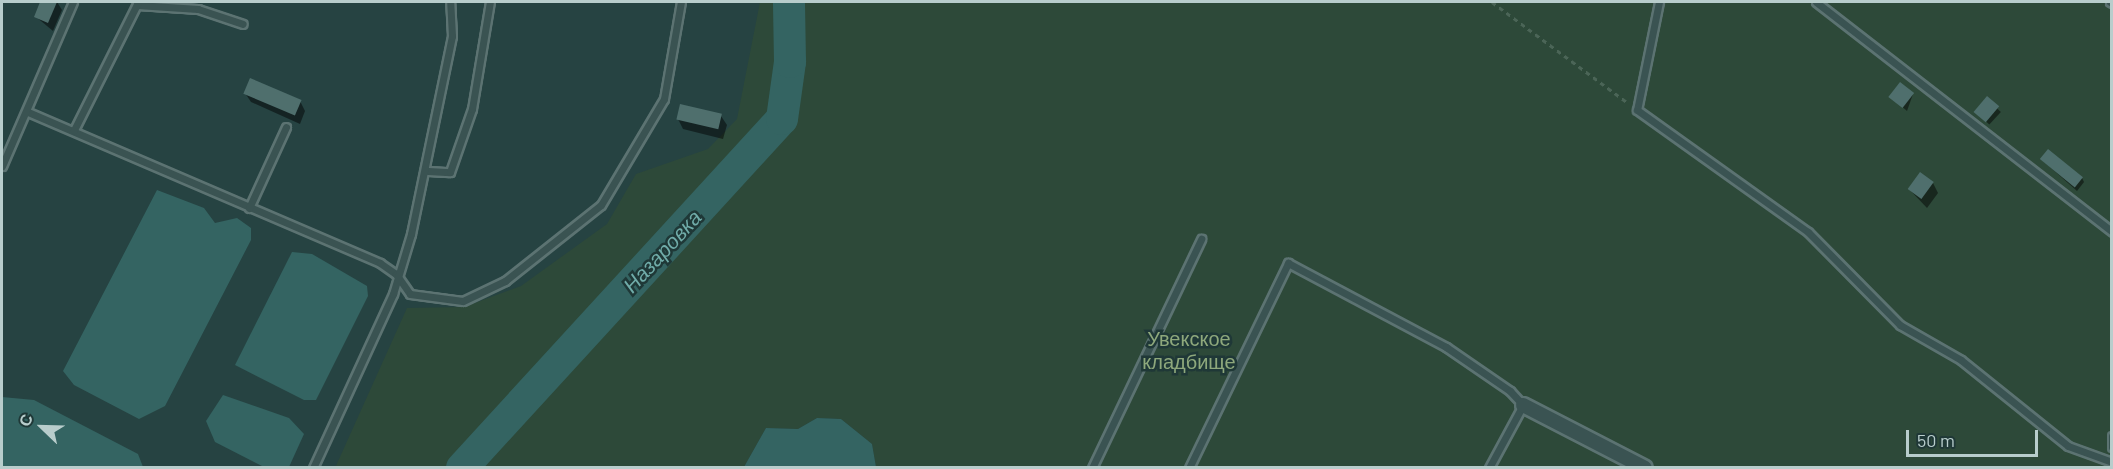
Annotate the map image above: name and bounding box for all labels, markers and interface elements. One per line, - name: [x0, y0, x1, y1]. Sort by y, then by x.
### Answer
- water label: Назаровка: [617, 205, 707, 297]
- park label: Увекское кладбище: [1142, 327, 1236, 374]
- north arrow: [12, 397, 72, 457]
- text: С: [14, 411, 36, 429]
- scale bar: [1909, 418, 2041, 456]
- text: 50 m: [1917, 429, 1955, 451]

